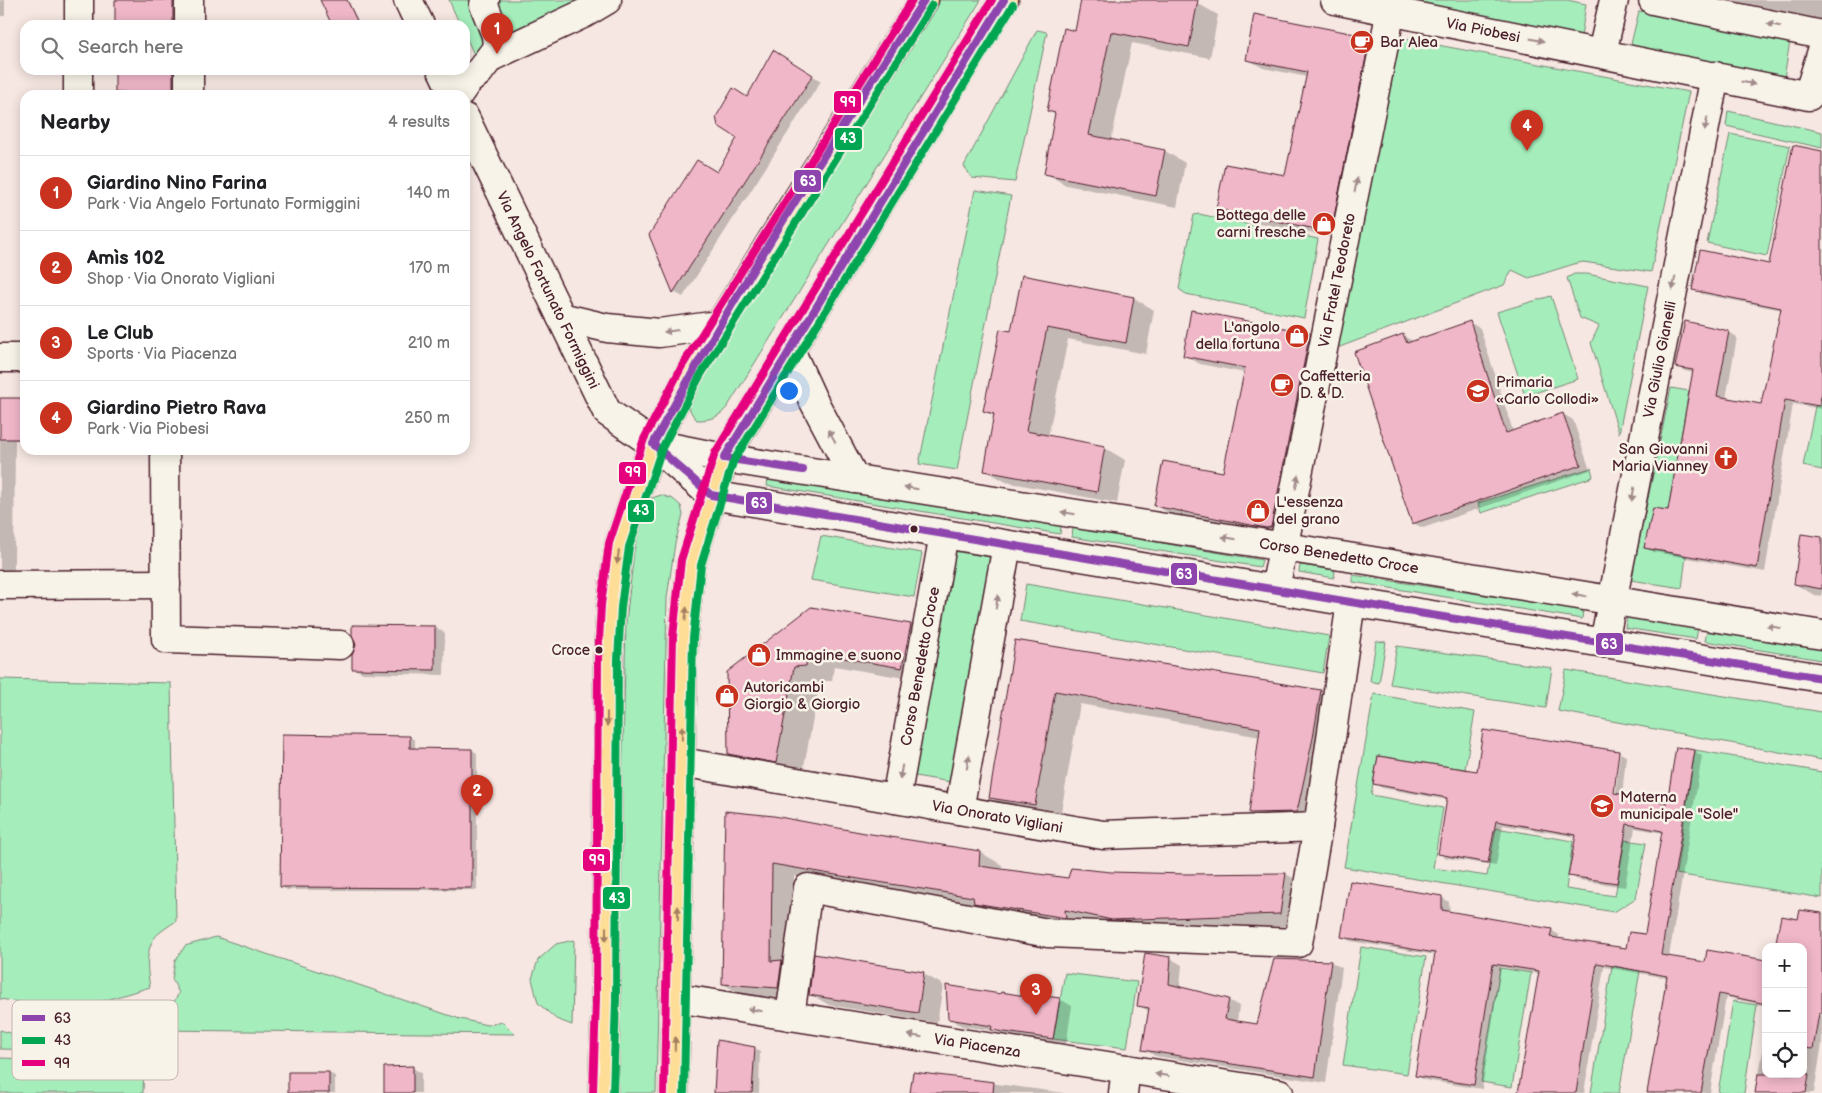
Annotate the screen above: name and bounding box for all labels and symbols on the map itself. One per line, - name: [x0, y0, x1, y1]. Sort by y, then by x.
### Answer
- pin: 1: [481, 13, 513, 54]
- street label: Via Piobesi: [1444, 13, 1522, 47]
- one-way arrow: [1767, 21, 1782, 29]
- cafe icon: Bar Alea: [1349, 29, 1375, 55]
- place label: Bar Alea: [1380, 33, 1438, 52]
- one-way arrow: [1530, 36, 1545, 44]
- one-way arrow: [1740, 79, 1755, 87]
- line badge: 99: [833, 90, 862, 114]
- text: 99: [840, 94, 856, 111]
- pin: 4: [1511, 110, 1543, 151]
- one-way arrow: [1701, 116, 1709, 132]
- line badge: 43: [834, 127, 863, 151]
- text: 43: [840, 130, 856, 147]
- line badge: 63: [793, 169, 822, 193]
- text: 63: [800, 173, 816, 190]
- one-way arrow: [1352, 178, 1360, 193]
- street label: Via Angelo Fortunato Formiggini: [492, 188, 604, 392]
- place label: Bottega delle carni fresche: [1216, 206, 1306, 242]
- shop icon: Bottega delle carni fresche: [1311, 211, 1337, 237]
- street label: Via Fratel Teodoreto: [1314, 211, 1360, 349]
- one-way arrow: [1670, 276, 1678, 292]
- street label: Via Giulio Gianelli: [1639, 299, 1680, 420]
- place label: L'angolo della fortuna: [1195, 318, 1280, 354]
- shop icon: L'angolo della fortuna: [1284, 323, 1310, 349]
- one-way arrow: [663, 327, 679, 335]
- place label: Caffetteria D. & D.: [1300, 367, 1371, 403]
- cafe icon: Caffetteria D. & D.: [1269, 372, 1295, 398]
- place label: Primaria «Carlo Collodi»: [1496, 373, 1599, 409]
- your location: [776, 378, 802, 404]
- school or university icon: Primaria «Carlo Collodi»: [1465, 378, 1491, 404]
- one-way arrow: [828, 429, 836, 443]
- place label: San Giovanni Maria Vianney: [1612, 440, 1708, 476]
- church icon: San Giovanni Maria Vianney: [1713, 445, 1739, 471]
- line badge: 99: [618, 461, 647, 485]
- text: 99: [625, 464, 641, 481]
- one-way arrow: [1293, 474, 1301, 490]
- one-way arrow: [903, 483, 919, 491]
- one-way arrow: [1628, 487, 1636, 503]
- line badge: 63: [745, 491, 773, 515]
- place label: L'essenza del grano: [1276, 493, 1343, 529]
- text: 63: [751, 495, 767, 512]
- shop icon: L'essenza del grano: [1245, 498, 1271, 524]
- line badge: 43: [627, 499, 655, 523]
- text: 43: [633, 502, 649, 519]
- one-way arrow: [1060, 508, 1076, 516]
- unlabelled marker: [909, 524, 919, 534]
- one-way arrow: [1220, 534, 1236, 542]
- street label: Corso Benedetto Croce: [1258, 534, 1420, 578]
- one-way arrow: [613, 550, 621, 566]
- line badge: 63: [1170, 562, 1198, 586]
- text: 63: [1176, 566, 1192, 583]
- street label: Corso Benedetto Croce: [896, 585, 944, 747]
- one-way arrow: [1571, 591, 1587, 599]
- one-way arrow: [993, 594, 1001, 610]
- one-way arrow: [682, 606, 690, 622]
- one-way arrow: [1766, 623, 1782, 631]
- line badge: 63: [1595, 632, 1624, 656]
- text: 63: [1601, 636, 1617, 653]
- place label: Croce: [552, 642, 590, 659]
- shop icon: Immagine e suono: [746, 642, 772, 668]
- marker: Croce: [594, 645, 604, 655]
- place label: Immagine e suono: [776, 646, 902, 665]
- place label: Autoricambi Giorgio & Giorgio: [744, 678, 860, 714]
- shop icon: Autoricambi Giorgio & Giorgio: [714, 683, 740, 709]
- one-way arrow: [603, 711, 611, 727]
- one-way arrow: [678, 725, 686, 741]
- one-way arrow: [965, 754, 973, 770]
- one-way arrow: [897, 764, 905, 780]
- pin: 2: [461, 775, 493, 816]
- place label: Materna municipale "Sole": [1620, 788, 1738, 824]
- school or university icon: Materna municipale "Sole": [1589, 793, 1615, 819]
- street label: Via Onorato Vigliani: [930, 796, 1064, 837]
- line badge: 99: [582, 848, 611, 872]
- text: 99: [589, 852, 605, 869]
- line badge: 43: [602, 886, 631, 910]
- text: 43: [609, 890, 625, 907]
- one-way arrow: [674, 905, 682, 921]
- one-way arrow: [602, 926, 610, 942]
- pin: 3: [1020, 974, 1052, 1015]
- legend: [12, 1000, 178, 1080]
- one-way arrow: [746, 1006, 762, 1014]
- text: 63: [54, 1010, 71, 1027]
- street label: Via Piacenza: [933, 1029, 1022, 1062]
- one-way arrow: [907, 1031, 923, 1039]
- text: 43: [54, 1032, 71, 1049]
- one-way arrow: [671, 1036, 679, 1052]
- text: 99: [54, 1055, 70, 1072]
- one-way arrow: [1154, 1070, 1170, 1078]

